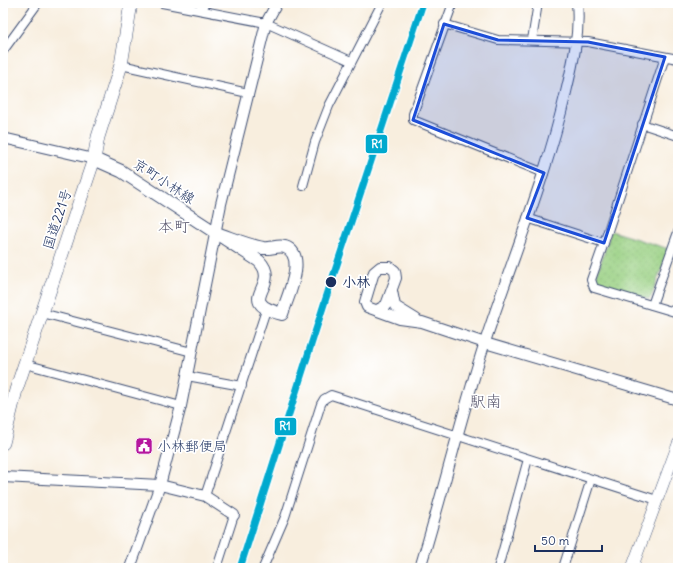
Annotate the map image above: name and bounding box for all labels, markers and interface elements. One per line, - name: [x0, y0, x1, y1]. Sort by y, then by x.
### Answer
- line badge: R1: [365, 134, 388, 154]
- text: R1: [371, 137, 383, 151]
- street label: 京町小林線: [130, 154, 198, 208]
- street label: 国道221号: [39, 186, 75, 252]
- district label: 本町: [158, 216, 190, 236]
- place label: 小林: [342, 273, 371, 291]
- marker: 小林: [324, 275, 338, 289]
- district label: 駅南: [470, 391, 502, 411]
- line badge: R1: [274, 417, 297, 436]
- text: R1: [279, 419, 291, 433]
- public building icon: 小林郵便局: [134, 436, 154, 456]
- place label: 小林郵便局: [157, 437, 227, 455]
- scale bar: [535, 527, 602, 553]
- text: 50 m: [541, 533, 570, 548]

